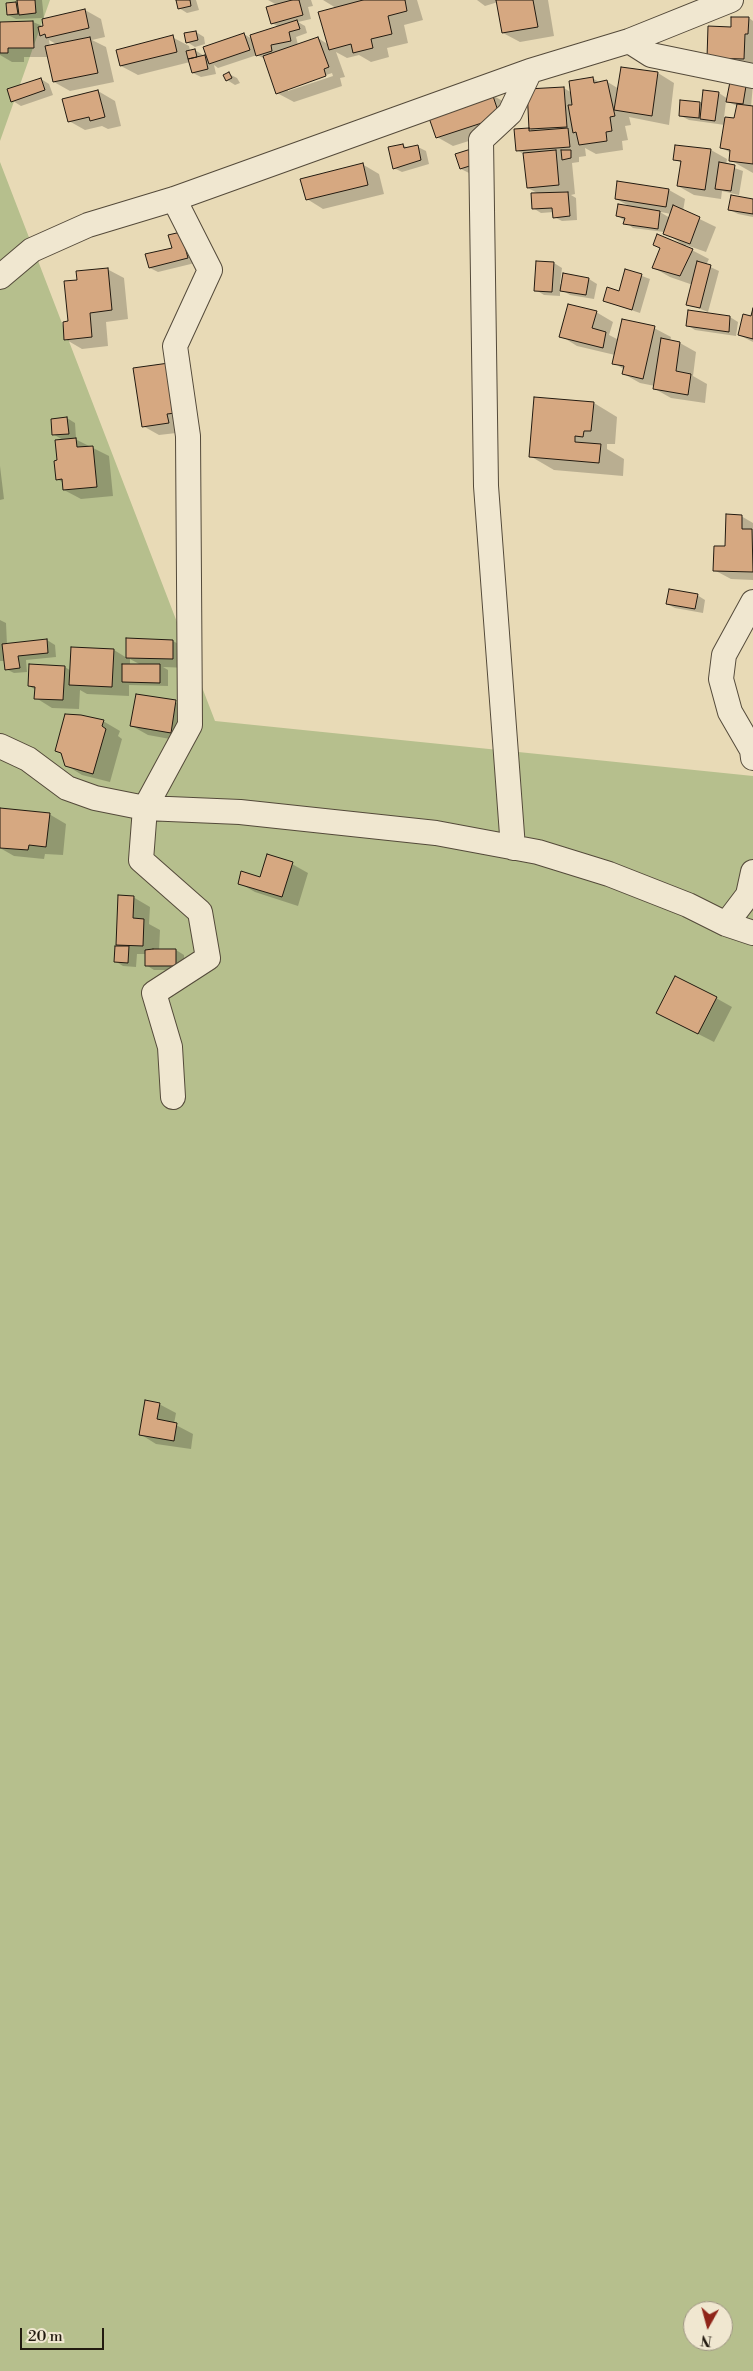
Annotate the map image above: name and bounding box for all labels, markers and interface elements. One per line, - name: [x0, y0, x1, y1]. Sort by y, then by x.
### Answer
- north arrow: [683, 2301, 733, 2351]
- scale bar: [22, 2318, 106, 2350]
- text: 20 m: [28, 2327, 63, 2346]
- text: N: [700, 2330, 713, 2350]

